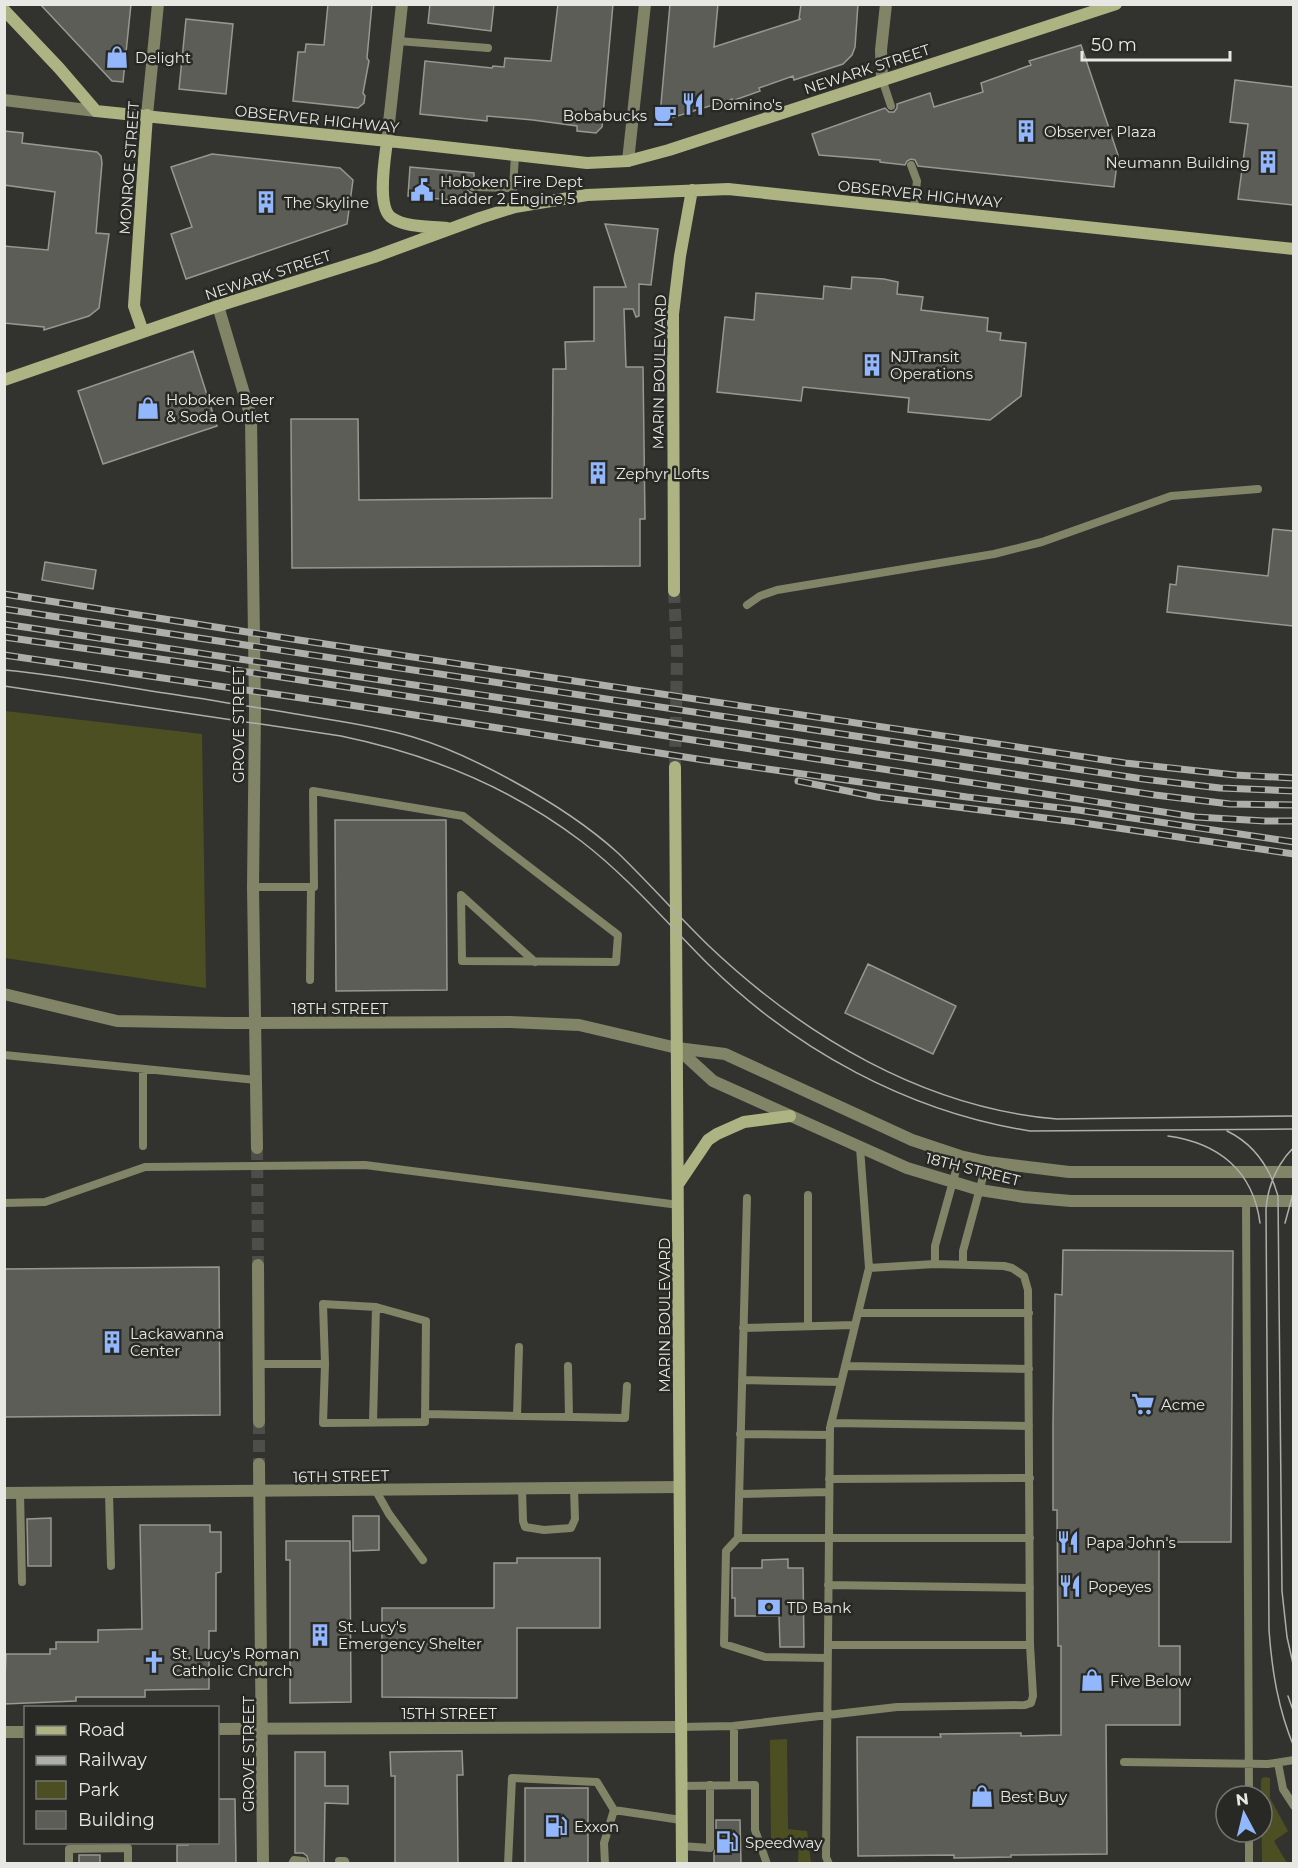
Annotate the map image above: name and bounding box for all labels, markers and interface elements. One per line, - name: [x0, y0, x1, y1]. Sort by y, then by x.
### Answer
- scale bar: [1082, 24, 1230, 62]
- text: 50 m: [1091, 34, 1137, 56]
- street label: NEWARK STREET: [801, 40, 933, 98]
- shop icon: Delight: [104, 44, 130, 70]
- place label: Delight: [135, 48, 191, 67]
- restaurant icon: Domino's: [680, 91, 706, 117]
- place label: Domino's: [711, 95, 782, 114]
- street label: MONROE STREET: [115, 100, 143, 235]
- street label: OBSERVER HIGHWAY: [234, 101, 401, 137]
- cafe icon: Bobabucks: [652, 102, 678, 128]
- place label: Bobabucks: [563, 106, 647, 125]
- building icon: Observer Plaza: [1013, 118, 1039, 144]
- place label: Observer Plaza: [1044, 122, 1156, 141]
- building icon: Neumann Building: [1255, 149, 1281, 175]
- place label: Neumann Building: [1106, 153, 1250, 172]
- place label: Hoboken Fire Dept Ladder 2 Engine 5: [440, 172, 583, 208]
- street label: OBSERVER HIGHWAY: [837, 176, 1004, 212]
- public building icon: Hoboken Fire Dept Ladder 2 Engine 5: [409, 177, 435, 203]
- building icon: The Skyline: [253, 189, 279, 215]
- place label: The Skyline: [284, 193, 369, 212]
- street label: NEWARK STREET: [202, 246, 334, 304]
- street label: MARIN BOULEVARD: [648, 294, 670, 450]
- place label: NJTransit Operations: [890, 347, 973, 383]
- building icon: NJTransit Operations: [859, 352, 885, 378]
- place label: Hoboken Beer & Soda Outlet: [166, 390, 274, 426]
- shop icon: Hoboken Beer & Soda Outlet: [135, 395, 161, 421]
- building icon: Zephyr Lofts: [585, 460, 611, 486]
- place label: Zephyr Lofts: [616, 464, 709, 483]
- street label: GROVE STREET: [229, 667, 248, 783]
- street label: 18TH STREET: [292, 999, 389, 1018]
- street label: 18TH STREET: [924, 1148, 1023, 1190]
- street label: MARIN BOULEVARD: [655, 1238, 674, 1393]
- place label: Lackawanna Center: [130, 1324, 224, 1360]
- building icon: Lackawanna Center: [99, 1329, 125, 1355]
- supermarket icon: Acme: [1130, 1391, 1156, 1417]
- place label: Acme: [1161, 1395, 1205, 1414]
- street label: 16TH STREET: [293, 1466, 390, 1486]
- restaurant icon: Papa John's: [1055, 1529, 1081, 1555]
- place label: Papa John's: [1086, 1533, 1176, 1552]
- restaurant icon: Popeyes: [1057, 1573, 1083, 1599]
- place label: Popeyes: [1088, 1577, 1151, 1596]
- bank icon: TD Bank: [756, 1594, 782, 1620]
- place label: TD Bank: [787, 1598, 851, 1617]
- place label: St. Lucy's Emergency Shelter: [338, 1617, 482, 1653]
- building icon: St. Lucy's Emergency Shelter: [307, 1622, 333, 1648]
- place label: St. Lucy's Roman Catholic Church: [172, 1644, 299, 1680]
- church icon: St. Lucy's Roman Catholic Church: [141, 1649, 167, 1675]
- shop icon: Five Below: [1079, 1667, 1105, 1693]
- place label: Five Below: [1110, 1671, 1192, 1690]
- street label: GROVE STREET: [239, 1696, 258, 1812]
- street label: 15TH STREET: [401, 1704, 497, 1723]
- legend: [24, 1706, 219, 1844]
- text: Road: [78, 1719, 125, 1741]
- text: Railway: [78, 1749, 147, 1771]
- text: Park: [78, 1779, 119, 1801]
- shop icon: Best Buy: [969, 1783, 995, 1809]
- north arrow: [1214, 1784, 1274, 1844]
- place label: Best Buy: [1000, 1787, 1068, 1806]
- text: N: [1235, 1789, 1250, 1810]
- text: Building: [78, 1809, 155, 1831]
- fuel station icon: Exxon: [543, 1813, 569, 1839]
- place label: Exxon: [574, 1817, 619, 1836]
- fuel station icon: Speedway: [714, 1829, 740, 1855]
- place label: Speedway: [745, 1833, 823, 1852]

